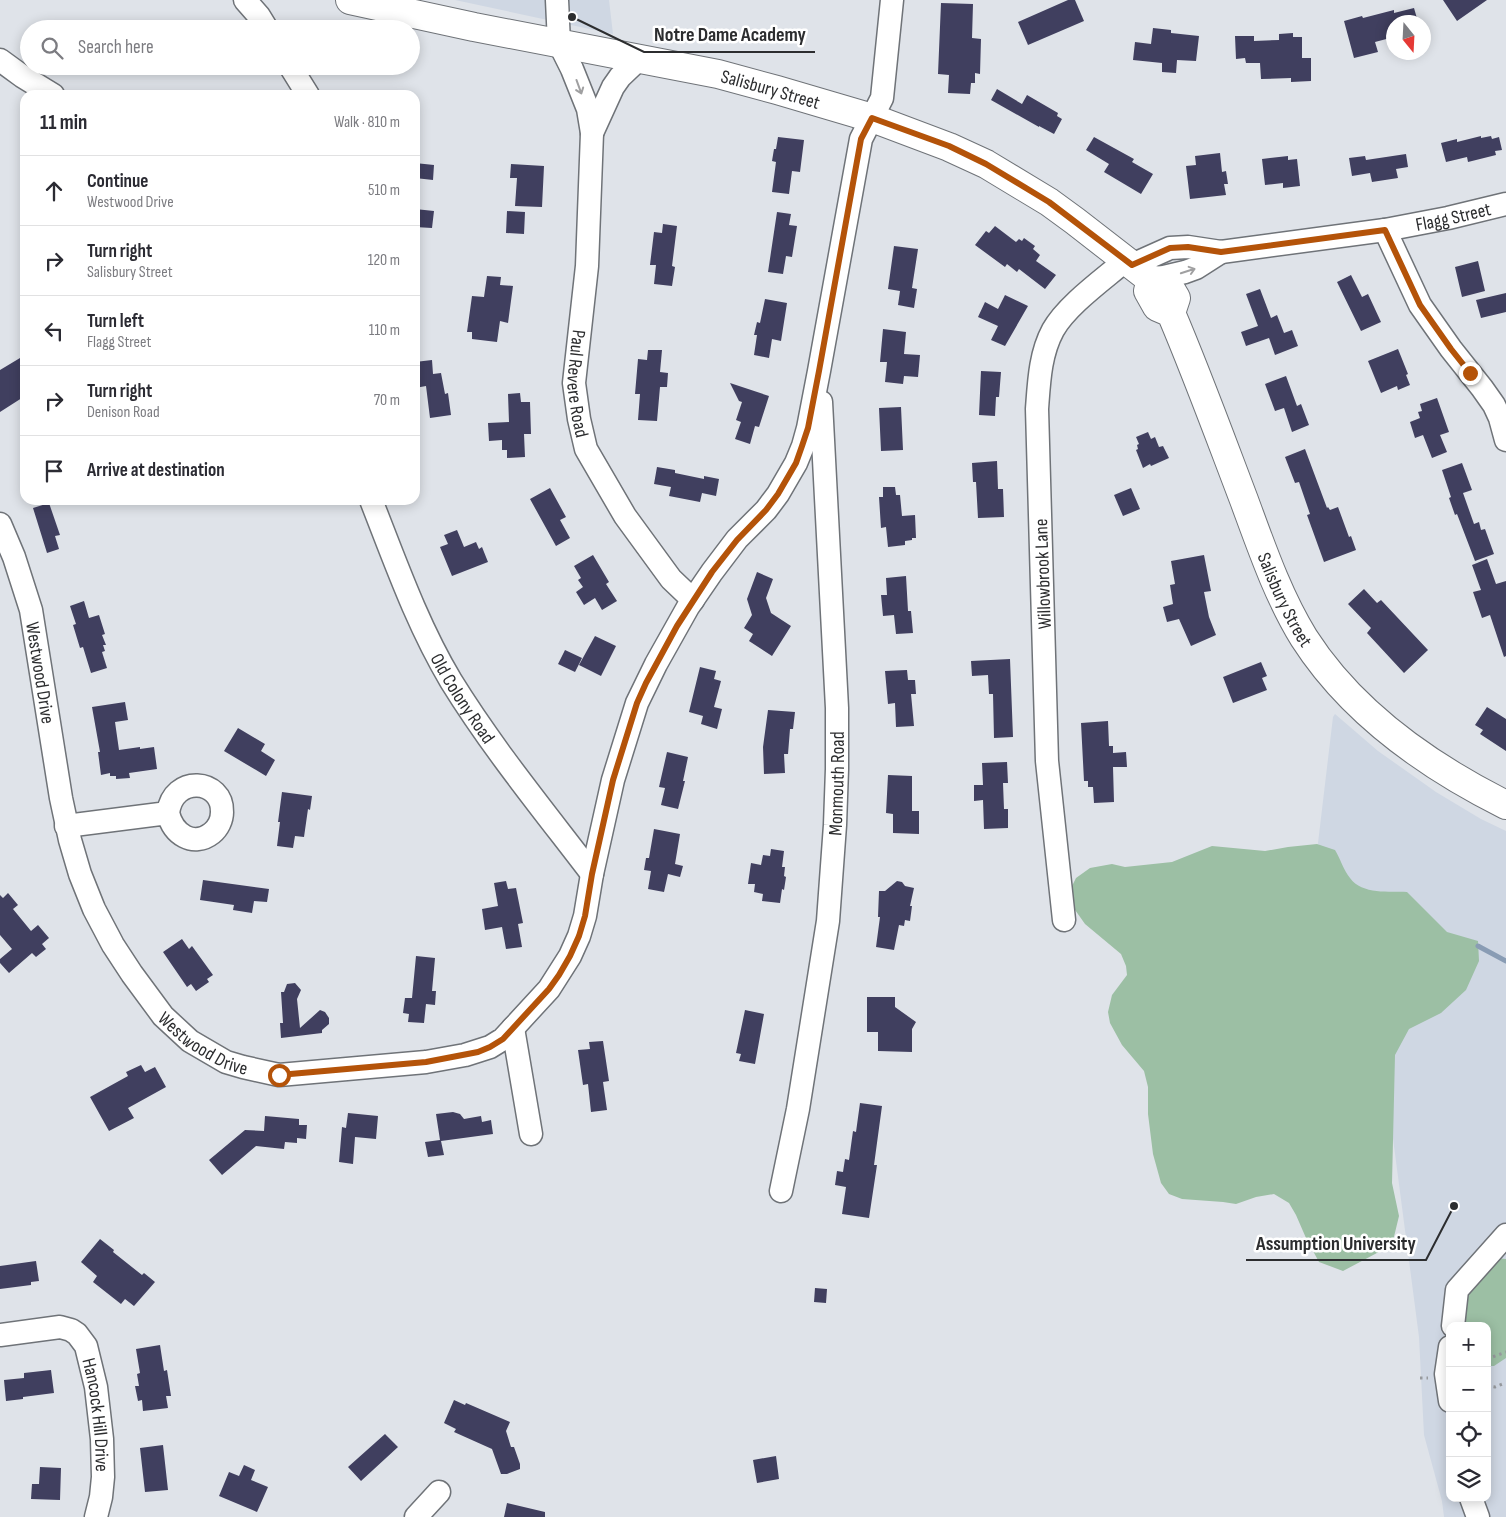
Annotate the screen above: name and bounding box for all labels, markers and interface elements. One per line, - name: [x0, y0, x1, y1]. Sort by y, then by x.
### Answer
- north arrow: [1386, 15, 1431, 60]
- callout: Notre Dame Academy: [644, 17, 815, 52]
- search box: [20, 20, 420, 75]
- text: Notre Dame Academy: [654, 23, 807, 47]
- icon: search: [38, 34, 66, 62]
- text: Search here: [78, 36, 154, 59]
- street label: Salisbury Street: [718, 65, 823, 115]
- one-way arrow: [575, 79, 584, 94]
- text: 11 min: [40, 110, 87, 135]
- text: Walk · 810 m: [334, 113, 400, 132]
- text: Continue: [87, 170, 148, 193]
- icon: ahead: [40, 177, 68, 205]
- text: 510 m: [368, 181, 400, 200]
- text: Westwood Drive: [87, 193, 174, 212]
- street label: Flagg Street: [1414, 198, 1494, 237]
- text: Turn right: [87, 240, 152, 263]
- icon: right: [40, 247, 68, 275]
- text: 120 m: [368, 251, 400, 270]
- text: Salisbury Street: [87, 263, 173, 282]
- one-way arrow: [1180, 266, 1195, 275]
- text: Turn left: [87, 310, 144, 333]
- icon: left: [40, 317, 68, 345]
- text: 110 m: [369, 321, 400, 340]
- street label: Paul Revere Road: [561, 329, 593, 440]
- text: Flagg Street: [87, 333, 151, 352]
- route end: [1459, 362, 1482, 385]
- text: Turn right: [87, 380, 152, 403]
- icon: right: [40, 387, 68, 415]
- text: 70 m: [374, 391, 400, 410]
- text: Denison Road: [87, 403, 160, 422]
- icon: arrive: [40, 457, 68, 485]
- text: Arrive at destination: [87, 459, 225, 482]
- street label: Willowbrook Lane: [1030, 518, 1057, 630]
- street label: Salisbury Street: [1252, 550, 1317, 652]
- street label: Westwood Drive: [20, 620, 59, 726]
- street label: Old Colony Road: [425, 650, 499, 748]
- street label: Monmouth Road: [824, 731, 850, 836]
- street label: Westwood Drive: [153, 1007, 250, 1081]
- route start: [268, 1064, 291, 1087]
- callout: Assumption University: [1246, 1225, 1426, 1260]
- text: Assumption University: [1255, 1232, 1417, 1256]
- map controls: [1446, 1322, 1491, 1502]
- button: +: [1446, 1322, 1491, 1367]
- street label: Hancock Hill Drive: [76, 1356, 113, 1472]
- button: −: [1446, 1367, 1491, 1412]
- button: locate: [1446, 1412, 1491, 1457]
- button: layers: [1446, 1457, 1491, 1502]

